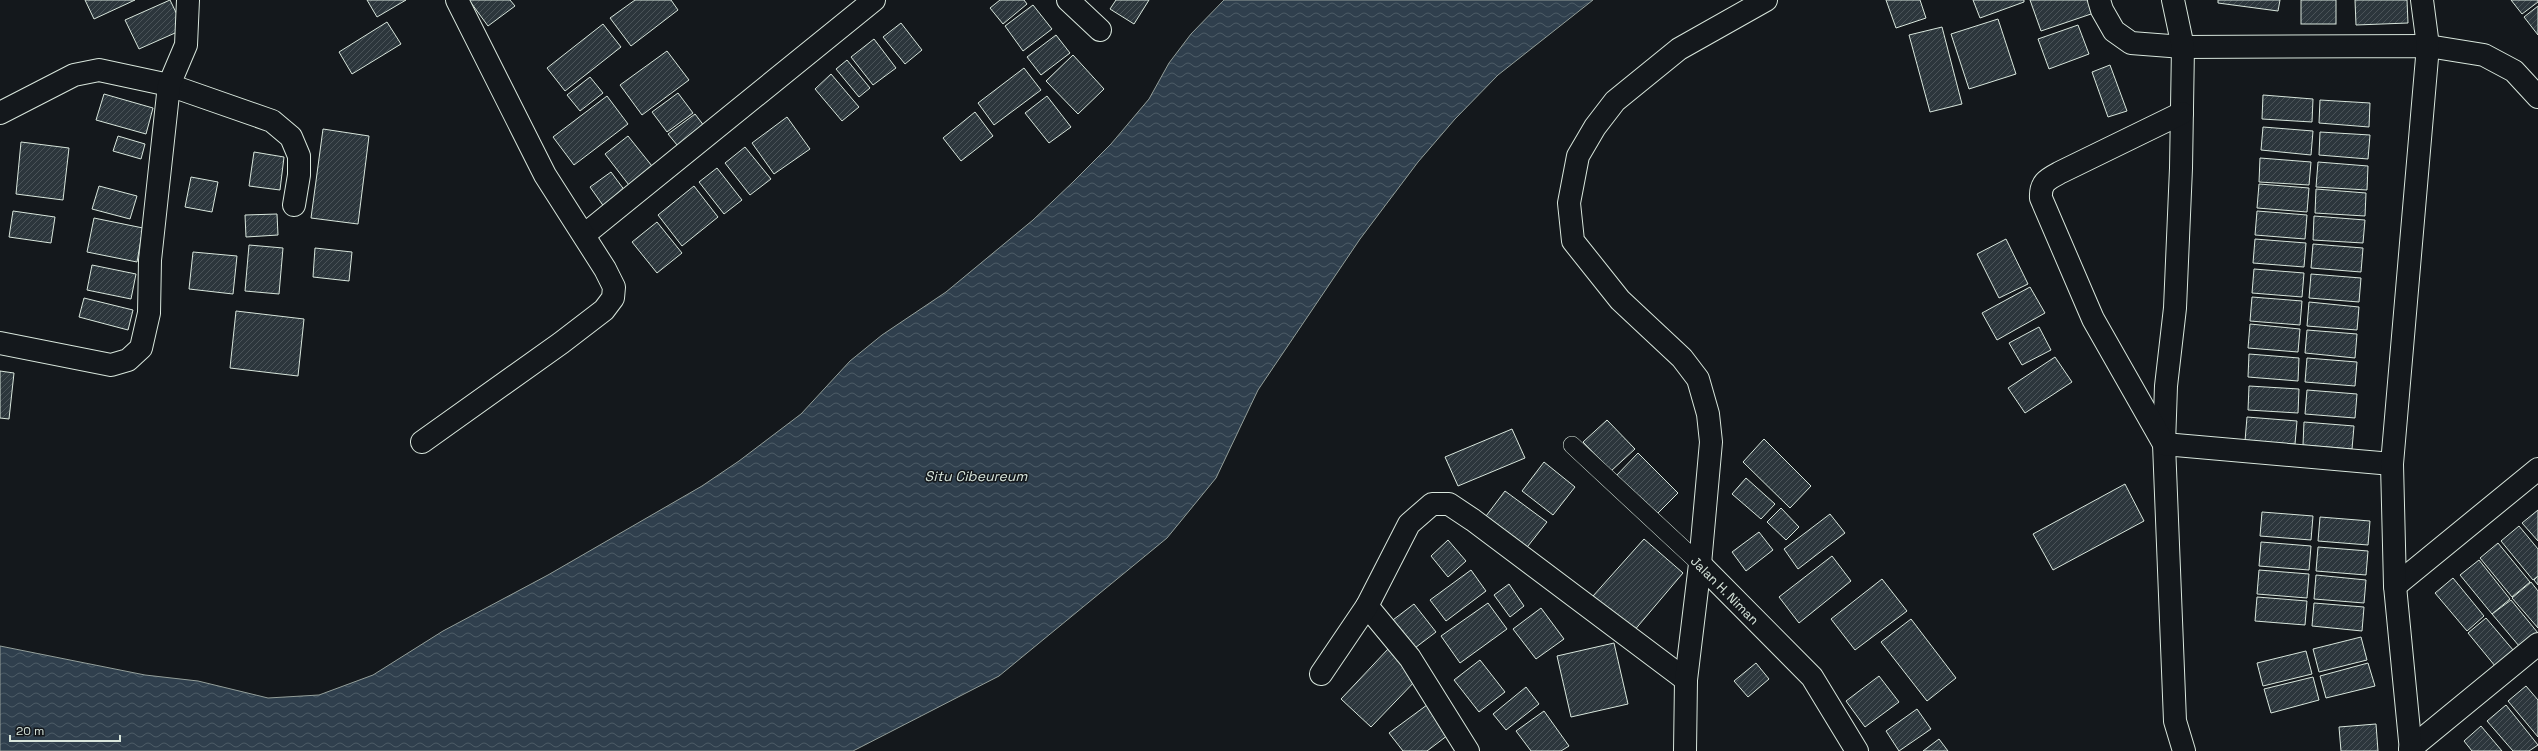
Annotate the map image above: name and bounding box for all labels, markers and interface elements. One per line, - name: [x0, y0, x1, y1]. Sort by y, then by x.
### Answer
- water label: Situ Cibeureum: [925, 467, 1028, 485]
- street label: Jalan H. Niman: [1687, 553, 1762, 628]
- scale bar: [10, 717, 120, 743]
- text: 20 m: [16, 723, 44, 739]

